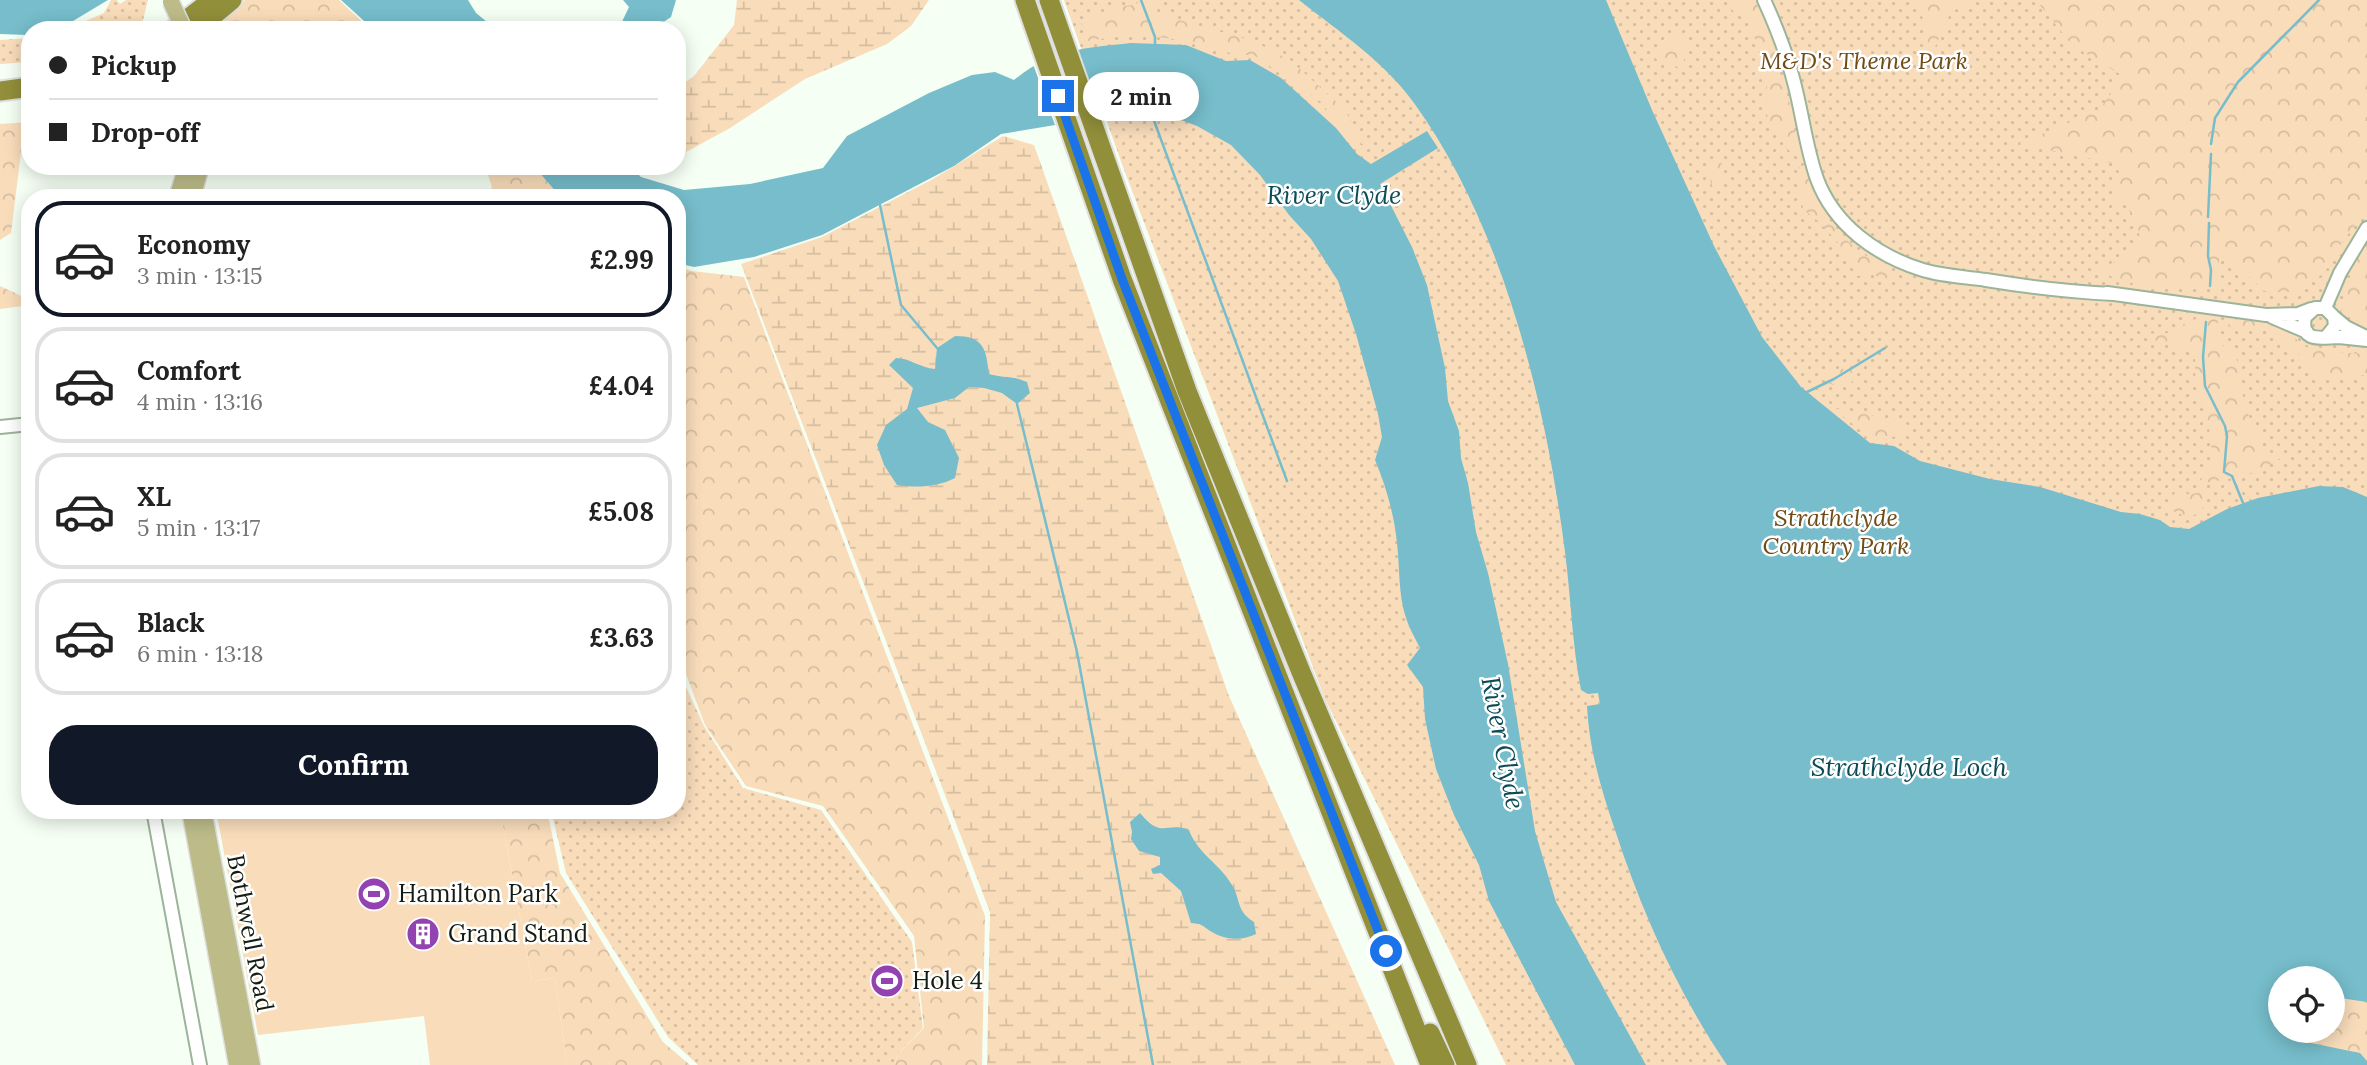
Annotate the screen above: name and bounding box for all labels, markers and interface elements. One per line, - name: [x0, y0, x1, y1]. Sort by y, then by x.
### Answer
- park label: M&D's Theme Park: [1760, 45, 1968, 76]
- text: Pickup: [91, 49, 177, 82]
- callout: 2 min: [1082, 72, 1198, 120]
- route end: [1042, 80, 1074, 112]
- text: 2 min: [1110, 82, 1172, 111]
- text: Drop-off: [91, 116, 199, 149]
- water label: River Clyde: [1267, 178, 1401, 211]
- icon: car: [53, 228, 116, 291]
- text: Economy: [137, 228, 250, 261]
- text: £2.99: [589, 243, 654, 276]
- text: 3 min · 13:15: [137, 261, 263, 290]
- icon: car: [53, 354, 116, 417]
- text: Comfort: [137, 354, 241, 387]
- text: £4.04: [588, 369, 654, 402]
- text: 4 min · 13:16: [137, 387, 263, 416]
- icon: car: [53, 480, 116, 543]
- text: XL: [137, 480, 171, 513]
- text: £5.08: [588, 495, 654, 528]
- park label: Strathclyde Country Park: [1763, 502, 1909, 561]
- text: 5 min · 13:17: [137, 513, 260, 542]
- icon: car: [53, 606, 116, 669]
- text: Black: [137, 606, 205, 639]
- text: £3.63: [589, 621, 654, 654]
- text: 6 min · 13:18: [137, 639, 263, 668]
- water label: River Clyde: [1474, 674, 1533, 812]
- button: Confirm: [49, 725, 658, 805]
- water label: Strathclyde Loch: [1811, 750, 2007, 783]
- street label: Bothwell Road: [220, 852, 281, 1014]
- sports icon: Hamilton Park: [355, 875, 393, 913]
- place label: Hamilton Park: [398, 878, 558, 909]
- building icon: Grand Stand: [404, 915, 442, 953]
- place label: Grand Stand: [448, 918, 588, 949]
- route start: [1370, 935, 1402, 967]
- sports icon: Hole 4: [868, 962, 906, 1000]
- place label: Hole 4: [912, 965, 983, 996]
- map controls: [2268, 966, 2345, 1043]
- button: locate: [2268, 966, 2345, 1043]

